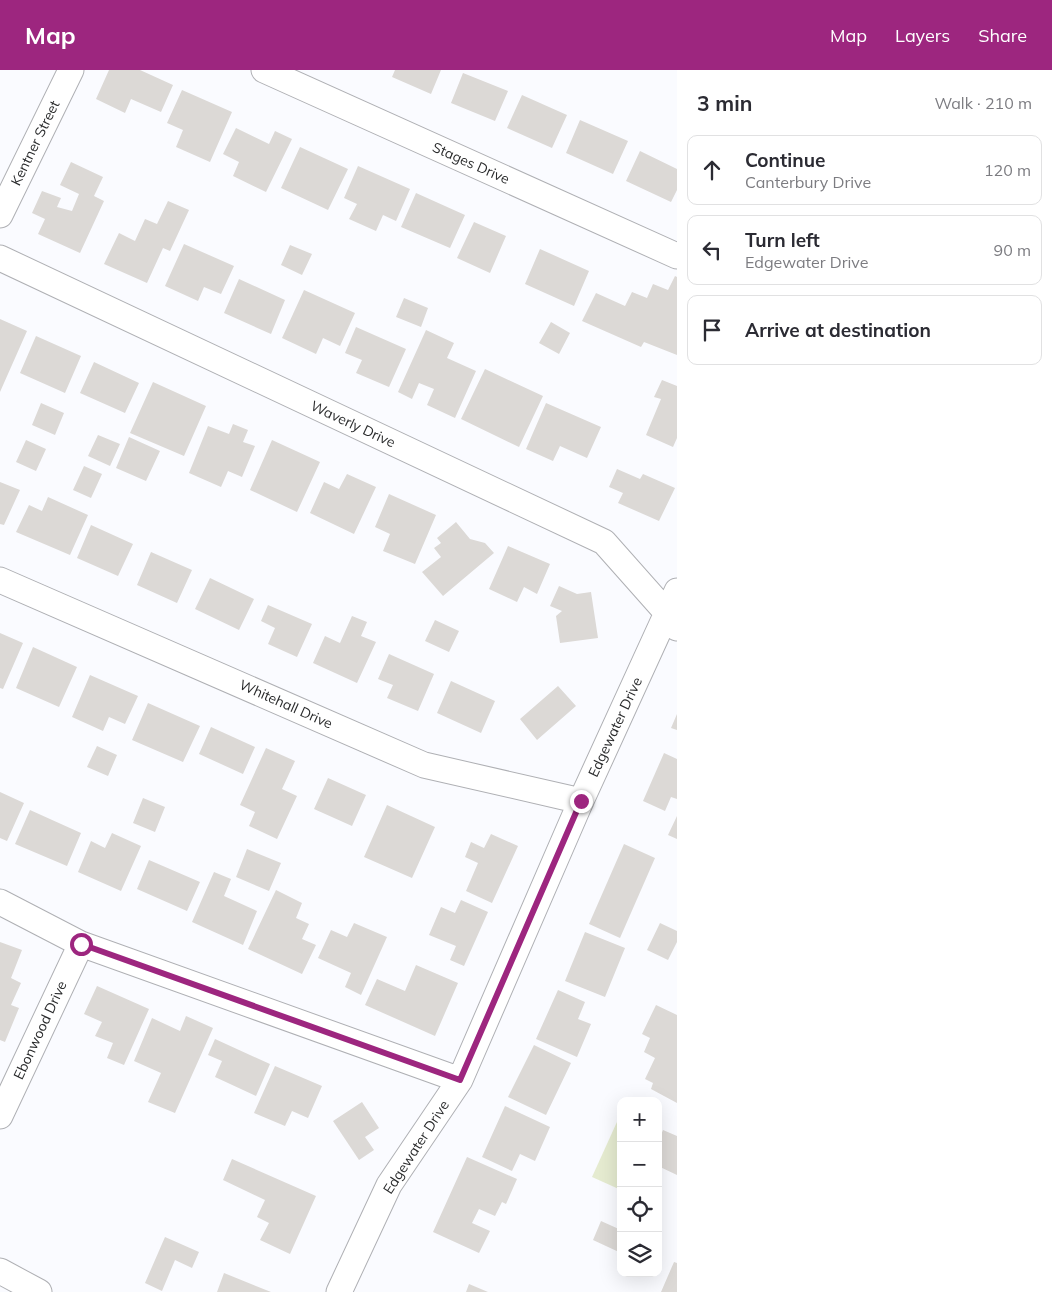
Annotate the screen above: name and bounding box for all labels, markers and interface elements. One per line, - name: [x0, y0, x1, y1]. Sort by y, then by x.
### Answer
- text: Map: [25, 20, 76, 50]
- text: Map: [830, 24, 867, 47]
- text: Layers: [895, 24, 950, 47]
- text: Share: [978, 24, 1027, 47]
- text: 3 min: [697, 90, 752, 116]
- text: Walk · 210 m: [934, 93, 1032, 113]
- street label: Kentner Street: [7, 97, 63, 189]
- street label: Stages Drive: [430, 138, 512, 188]
- text: Continue: [745, 148, 825, 172]
- icon: ahead: [698, 156, 726, 184]
- text: 120 m: [984, 160, 1031, 180]
- text: Canterbury Drive: [745, 172, 871, 192]
- text: Turn left: [745, 228, 820, 252]
- icon: left: [698, 236, 726, 264]
- text: 90 m: [994, 240, 1031, 260]
- text: Edgewater Drive: [745, 252, 868, 272]
- icon: arrive: [698, 316, 726, 344]
- text: Arrive at destination: [745, 318, 931, 342]
- street label: Waverly Drive: [308, 397, 398, 451]
- street label: Edgewater Drive: [584, 674, 646, 780]
- street label: Whitehall Drive: [237, 675, 335, 733]
- route end: [570, 790, 593, 813]
- route start: [70, 933, 93, 956]
- street label: Ebonwood Drive: [9, 978, 71, 1082]
- street label: Edgewater Drive: [379, 1097, 453, 1197]
- map controls: [617, 1097, 662, 1277]
- button: +: [617, 1097, 662, 1142]
- button: −: [617, 1142, 662, 1187]
- button: locate: [617, 1187, 662, 1232]
- button: layers: [617, 1232, 662, 1277]

